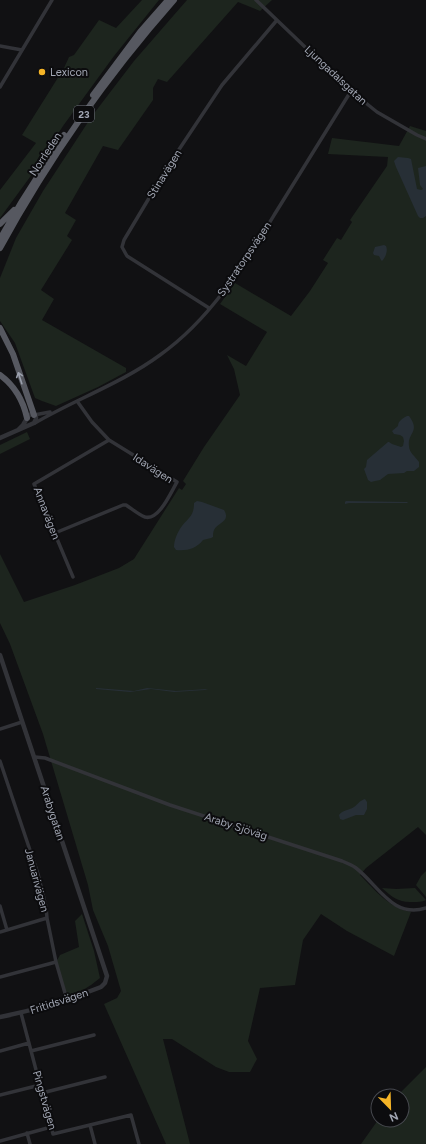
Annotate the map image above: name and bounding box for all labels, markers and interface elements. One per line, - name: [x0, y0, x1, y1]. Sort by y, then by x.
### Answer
- street label: Ljungadalsgatan: [302, 43, 370, 108]
- place label: Lexicon: [50, 66, 88, 79]
- marker: Lexicon: [37, 67, 47, 77]
- road number: 23: [74, 106, 94, 122]
- street label: Norrleden: [27, 130, 64, 179]
- street label: Stinavägen: [144, 147, 185, 201]
- street label: Systratorpsvägen: [215, 220, 274, 299]
- one-way arrow: [16, 372, 23, 385]
- street label: Idavägen: [130, 451, 175, 486]
- street label: Annavägen: [31, 485, 62, 541]
- street label: Arabygatan: [38, 784, 67, 842]
- street label: Araby Sjöväg: [203, 810, 269, 843]
- street label: Januarivägen: [22, 847, 51, 913]
- street label: Fritidsvägen: [28, 986, 90, 1017]
- street label: Pingstvägen: [30, 1069, 59, 1131]
- north arrow: [370, 1088, 410, 1128]
- text: N: [387, 1109, 400, 1124]

